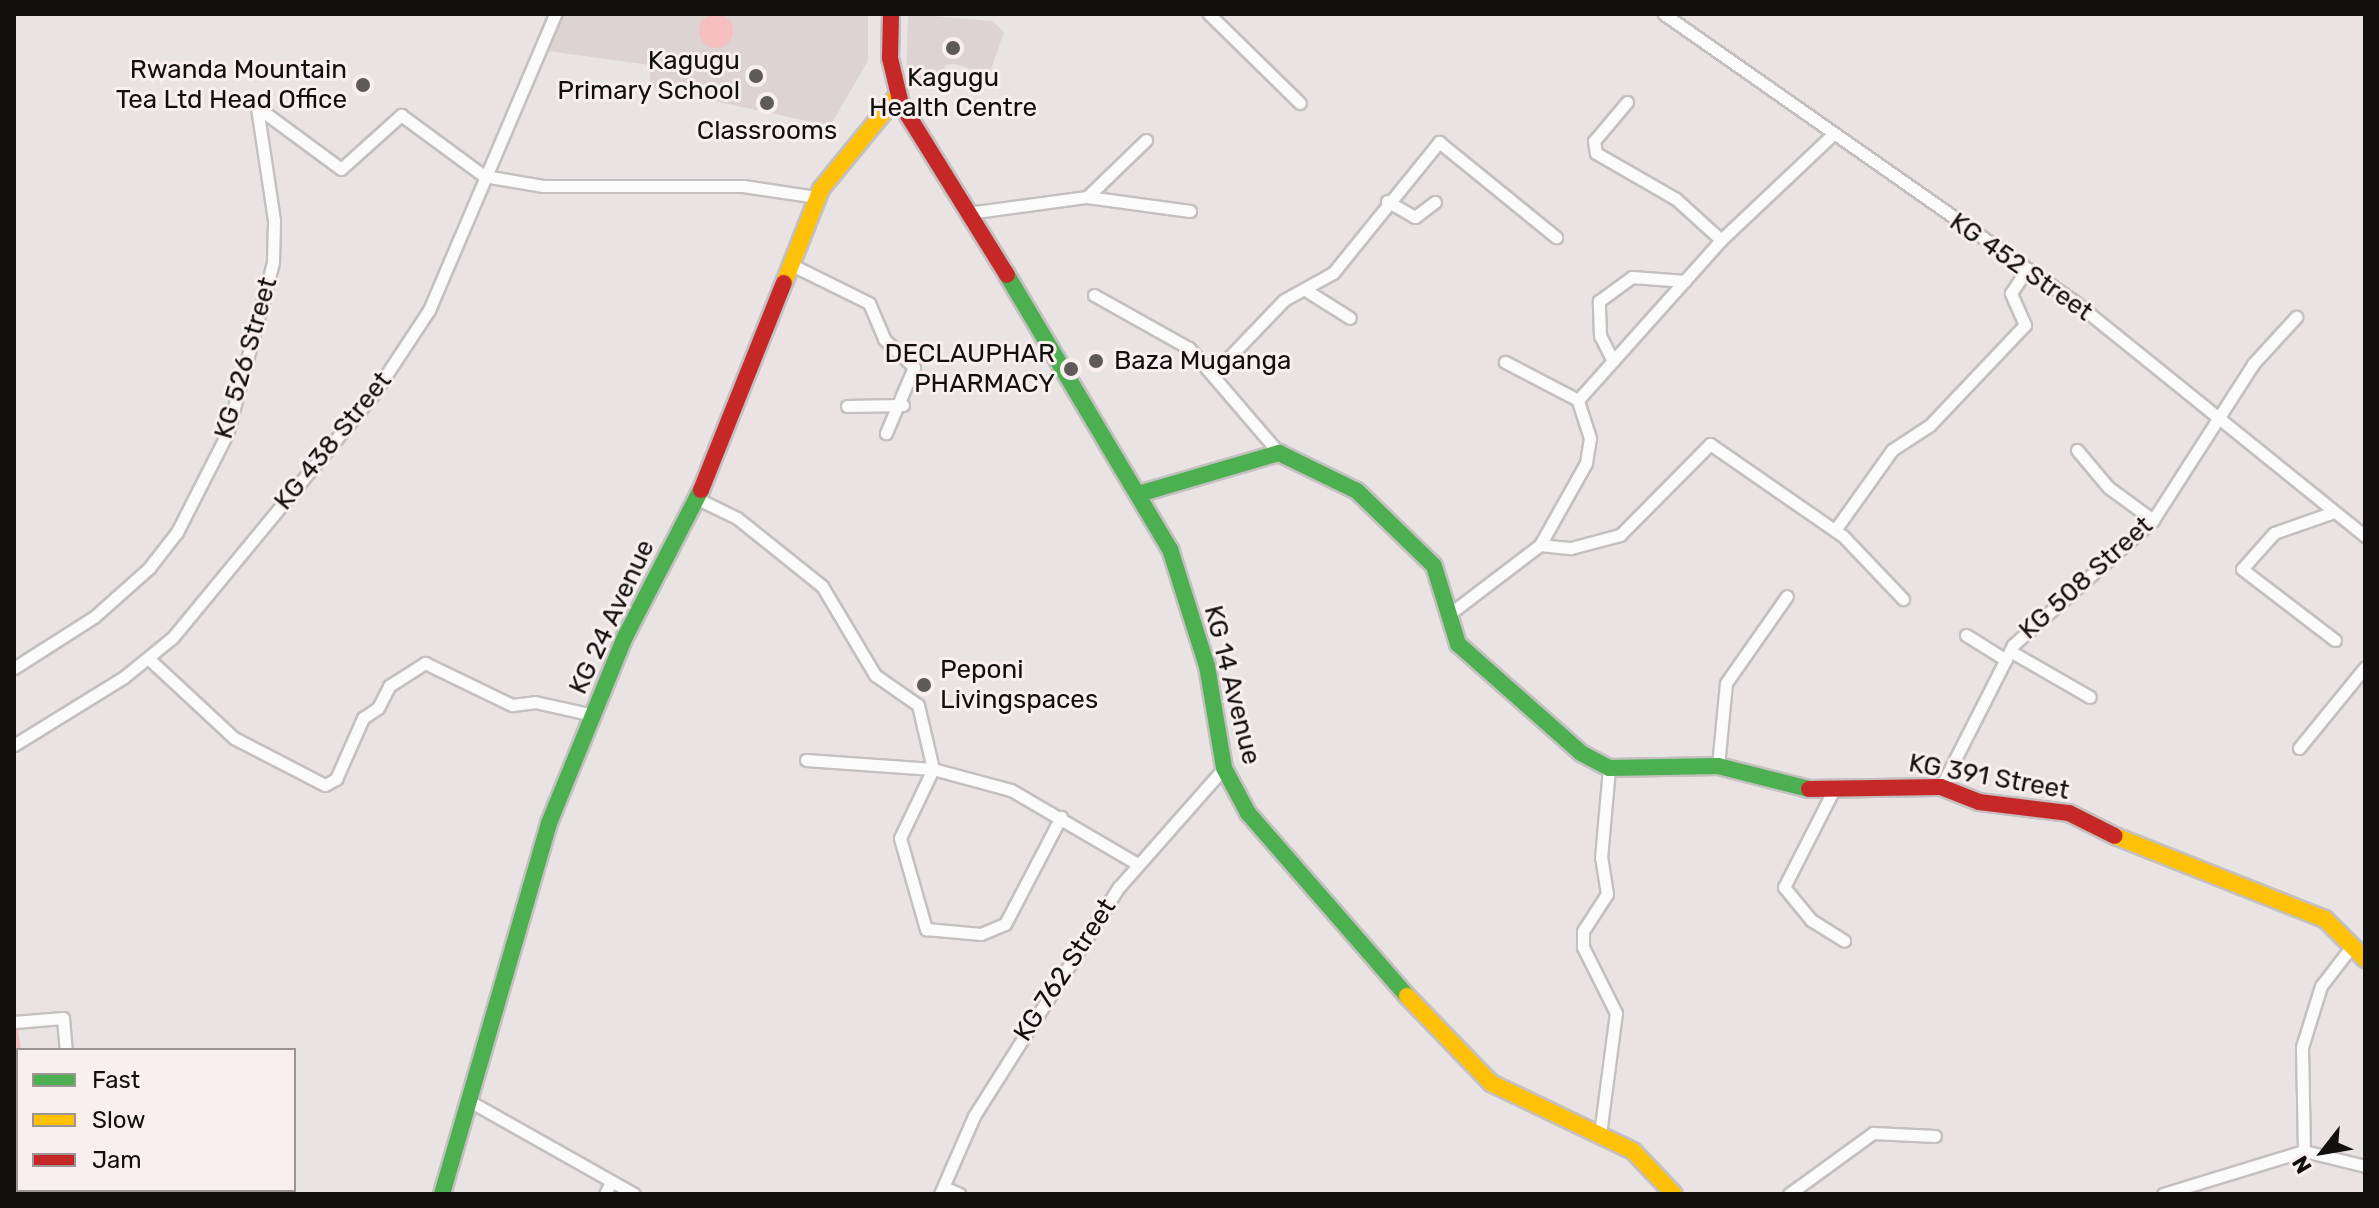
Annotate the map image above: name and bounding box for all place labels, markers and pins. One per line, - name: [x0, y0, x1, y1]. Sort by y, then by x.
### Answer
- marker: Kagugu Health Centre: [942, 37, 964, 59]
- place label: Kagugu Primary School: [557, 45, 740, 106]
- place label: Rwanda Mountain Tea Ltd Head Office: [116, 54, 347, 116]
- place label: Kagugu Health Centre: [869, 62, 1037, 124]
- marker: Kagugu Primary School: [747, 67, 765, 85]
- marker: Rwanda Mountain Tea Ltd Head Office: [354, 76, 372, 94]
- marker: Classrooms: [758, 94, 776, 112]
- place label: Classrooms: [697, 115, 837, 147]
- place label: DECLAUPHAR PHARMACY: [885, 338, 1055, 400]
- place label: Baza Muganga: [1114, 345, 1291, 377]
- marker: Baza Muganga: [1085, 350, 1107, 372]
- marker: DECLAUPHAR PHARMACY: [1062, 360, 1080, 378]
- place label: Peponi Livingspaces: [940, 654, 1098, 716]
- marker: Peponi Livingspaces: [915, 676, 933, 694]

